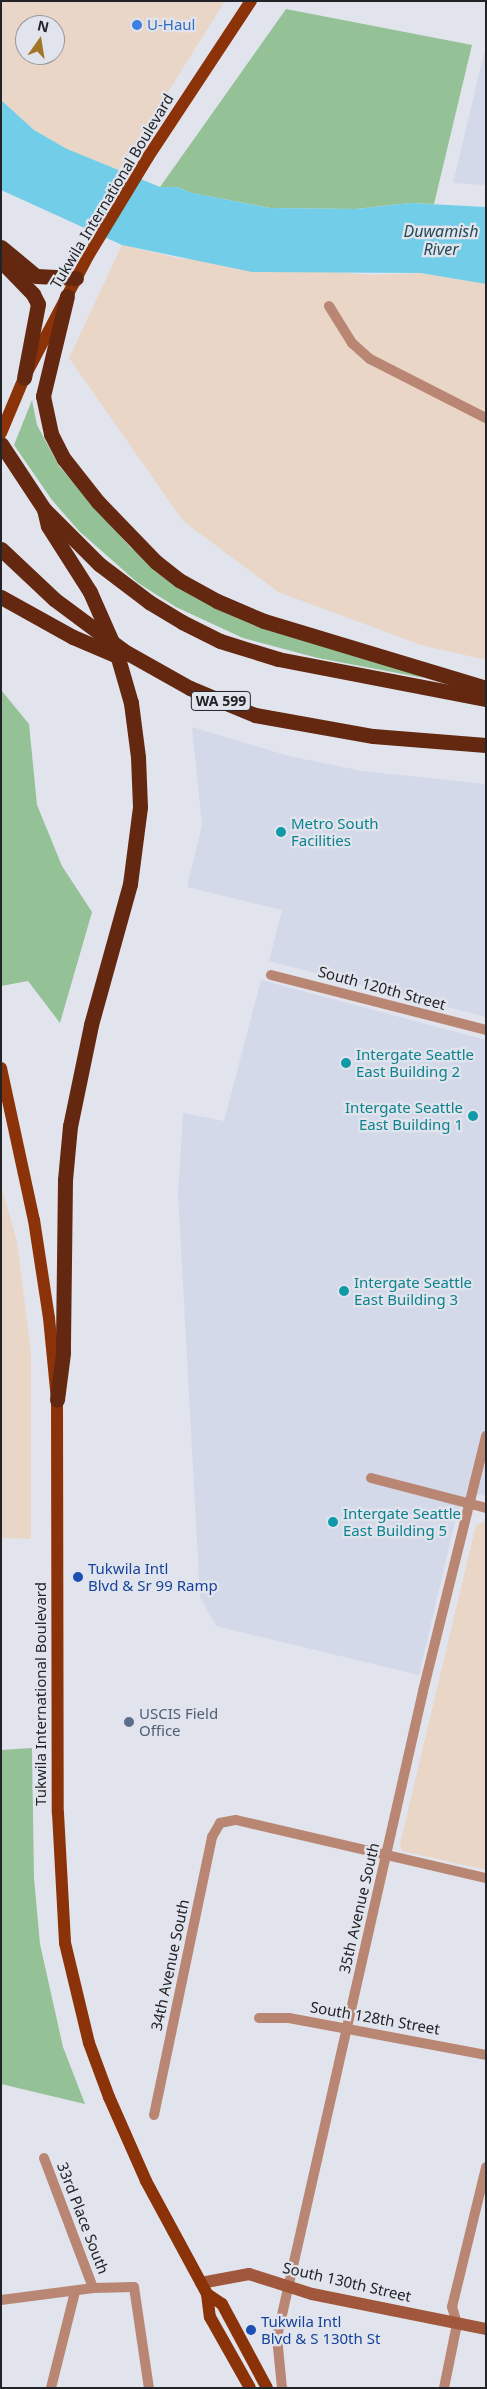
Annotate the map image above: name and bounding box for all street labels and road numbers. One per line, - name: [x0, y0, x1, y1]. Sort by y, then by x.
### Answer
- street label: Tukwila International Boulevard: [47, 90, 177, 292]
- road number: WA 599: [190, 689, 252, 712]
- street label: South 120th Street: [316, 962, 448, 1014]
- street label: Tukwila International Boulevard: [32, 1582, 50, 1806]
- street label: 35th Avenue South: [335, 1841, 383, 1975]
- street label: 34th Avenue South: [147, 1898, 193, 2032]
- street label: South 128th Street: [309, 1998, 441, 2038]
- street label: 33rd Place South: [53, 2160, 113, 2276]
- street label: South 130th Street: [281, 2258, 413, 2306]

